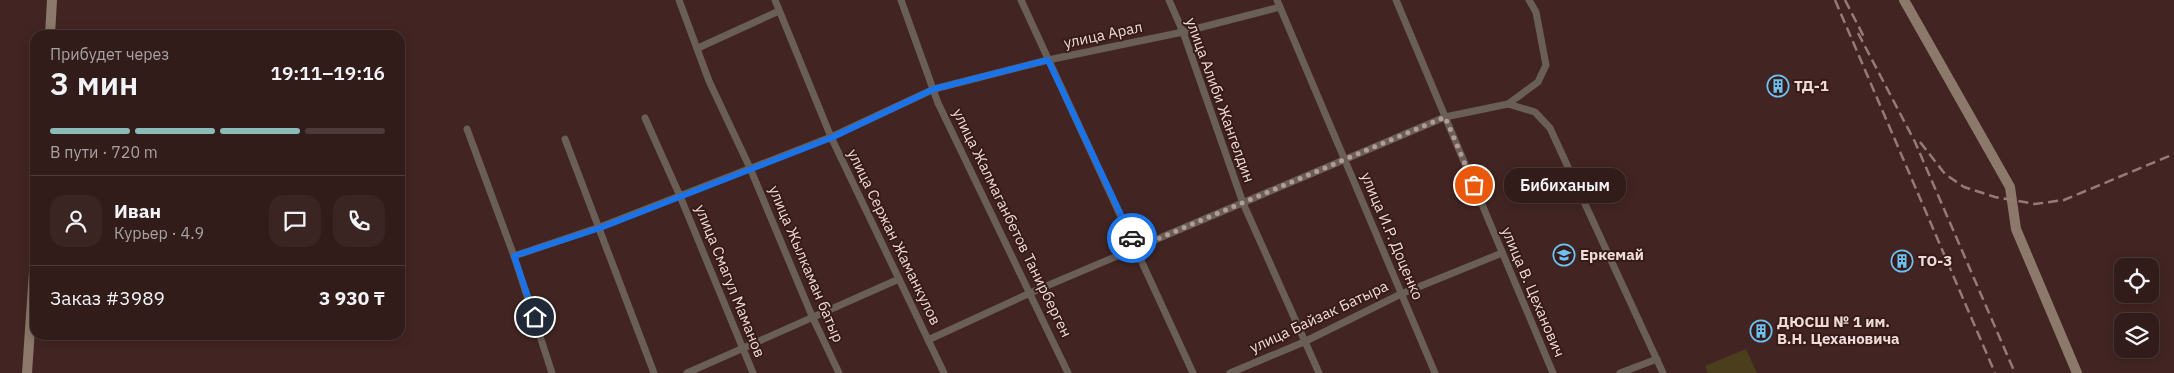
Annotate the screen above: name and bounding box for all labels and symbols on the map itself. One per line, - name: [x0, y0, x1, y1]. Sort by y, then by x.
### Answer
- street label: улица Алиби Жангелдин: [1182, 15, 1259, 185]
- street label: улица Арал: [1062, 17, 1144, 52]
- building icon: ТД-1: [1766, 74, 1790, 98]
- place label: ТД-1: [1794, 76, 1829, 95]
- street label: улица Жалмаганбетов Танирберген: [949, 105, 1076, 340]
- street label: улица Сержан Жаманкулов: [843, 146, 945, 328]
- pin: [1453, 164, 1495, 206]
- callout: Бибиханым: [1504, 168, 1626, 202]
- street label: улица И.Р. Доценко: [1357, 169, 1428, 302]
- street label: улица Жылкаман батыр: [765, 182, 848, 345]
- street label: улица Смагул Маманов: [691, 202, 770, 360]
- courier: [1107, 213, 1157, 263]
- street label: улица В. Цеханович: [1498, 224, 1569, 360]
- school or university icon: Еркемай: [1552, 243, 1576, 267]
- place label: Еркемай: [1580, 245, 1644, 264]
- building icon: ТО-3: [1890, 249, 1914, 273]
- place label: ТО-3: [1918, 251, 1952, 270]
- street label: улица Байзак Батыра: [1247, 276, 1391, 357]
- pin: [514, 296, 556, 338]
- place label: ДЮСШ № 1 им. В.Н. Цехановича: [1777, 312, 1900, 348]
- building icon: ДЮСШ № 1 им. В.Н. Цехановича: [1749, 319, 1773, 343]

